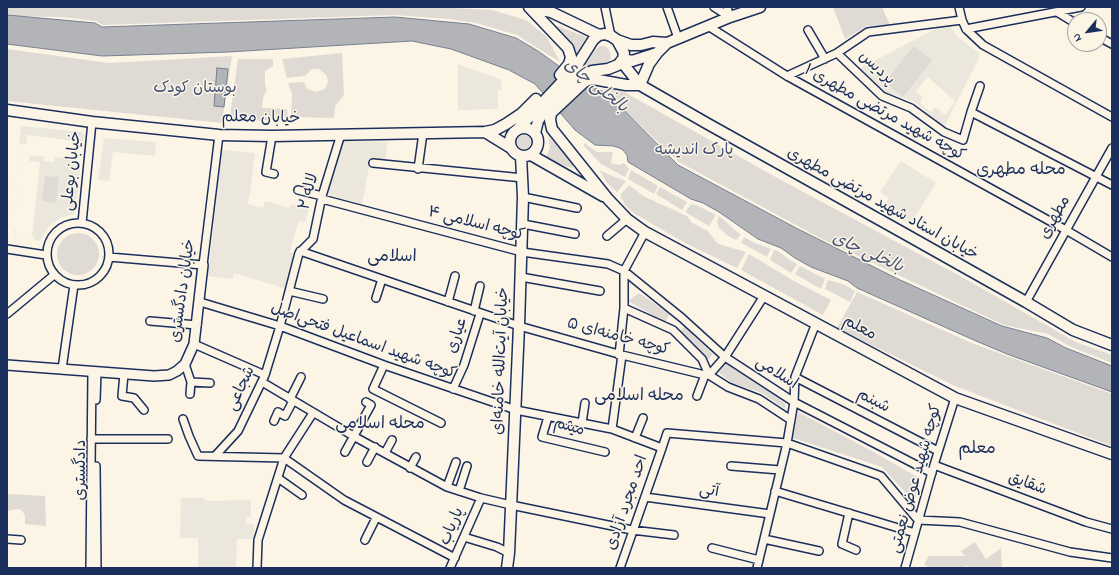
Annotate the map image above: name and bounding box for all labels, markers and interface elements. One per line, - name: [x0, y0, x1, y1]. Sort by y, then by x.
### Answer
- north arrow: [1067, 12, 1107, 52]
- text: N: [1069, 30, 1086, 44]
- street label: پردیس: [854, 48, 898, 90]
- water label: بالخلی چای: [559, 56, 631, 118]
- street label: کوچه شهید مرتضی مطهری ۱: [800, 62, 968, 166]
- park label: بوستان کودک: [153, 79, 237, 99]
- street label: خیابان معلم: [221, 109, 301, 129]
- street label: خیابان بوعلی: [59, 130, 87, 212]
- park label: پارک اندیشه: [654, 141, 734, 161]
- street label: خیابان استاد شهید مرتضی مطهری: [783, 144, 981, 266]
- district label: محله مطهری: [976, 161, 1066, 181]
- street label: لاله ۲: [296, 172, 324, 212]
- street label: مطهری: [1036, 193, 1076, 243]
- street label: کوچه اسلامی ۴: [426, 204, 526, 246]
- water label: بالخلی چای: [828, 229, 906, 279]
- street label: خیابان دادگستری: [167, 238, 201, 344]
- district label: اسلامی: [367, 248, 417, 268]
- street label: خیابان آیت‌الله خامنه‌ای: [490, 287, 514, 435]
- street label: کوچه شهید اسماعیل فتحی‌اصل: [268, 299, 458, 385]
- street label: معلم: [839, 312, 879, 346]
- street label: کوچه خامنه‌ای ۵: [564, 315, 672, 361]
- street label: عیاری: [443, 316, 473, 356]
- street label: اسلامی: [751, 353, 801, 395]
- street label: شجاعی: [223, 364, 261, 414]
- street label: شبنم: [853, 386, 893, 418]
- district label: محله اسلامی: [594, 387, 684, 407]
- street label: کوچه شهید عوض نعمتی: [887, 402, 947, 556]
- street label: میثم: [551, 414, 587, 442]
- district label: محله اسلامی: [335, 415, 425, 435]
- street label: دادگستری: [72, 440, 92, 500]
- district label: معلم: [958, 440, 996, 460]
- street label: احد مجرد آزادی: [603, 453, 653, 553]
- street label: شقایق: [1005, 469, 1049, 501]
- street label: آتی: [698, 481, 720, 503]
- street label: پاریاب: [436, 505, 470, 549]

